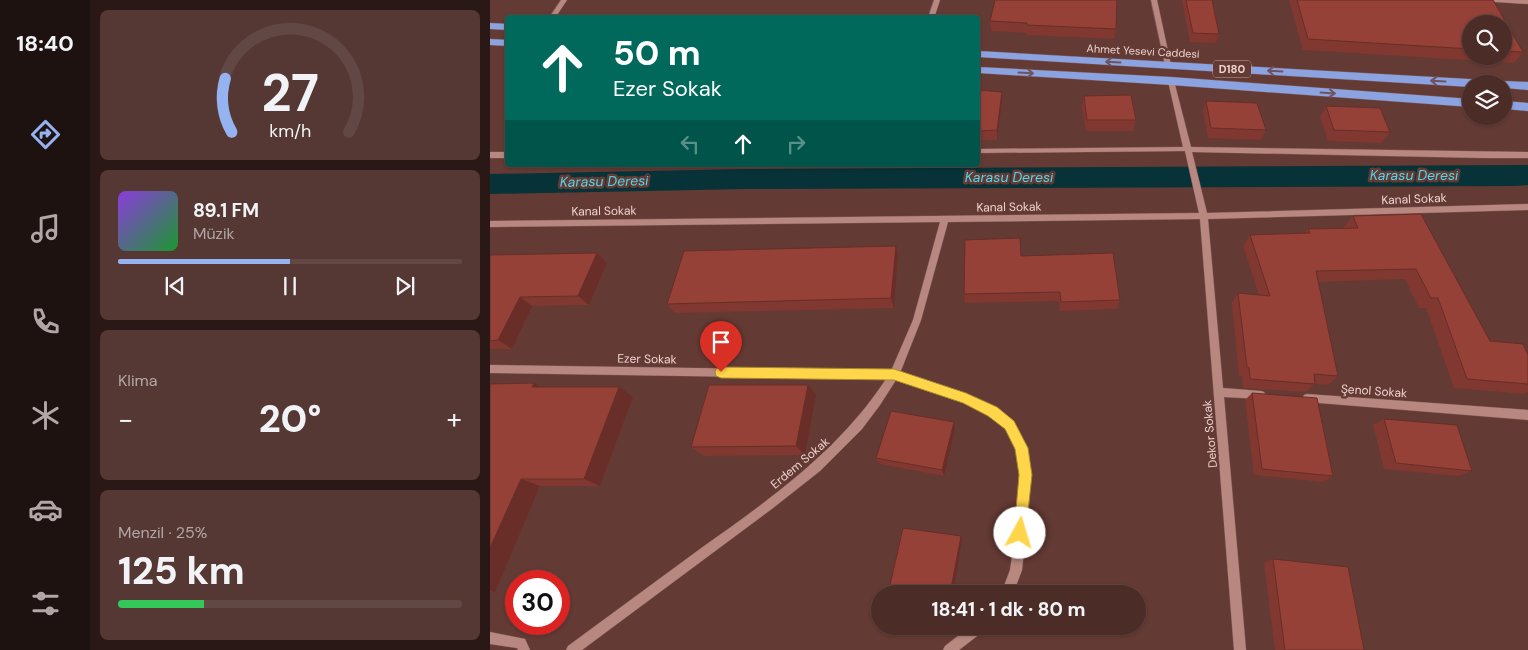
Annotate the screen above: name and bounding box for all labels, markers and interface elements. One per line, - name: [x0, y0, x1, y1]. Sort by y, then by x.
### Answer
- map controls: [1462, 15, 1512, 125]
- button: search: [1462, 15, 1512, 65]
- text: 18:40: [16, 29, 74, 58]
- text: 50 m: [613, 30, 701, 76]
- icon: ahead: [530, 35, 595, 100]
- street label: Ahmet Yesevi Caddesi: [1086, 41, 1200, 61]
- one-way arrow: [1105, 58, 1121, 67]
- text: 27: [261, 59, 319, 127]
- road number: D180: [1213, 61, 1251, 78]
- one-way arrow: [1268, 67, 1284, 76]
- one-way arrow: [1018, 68, 1034, 77]
- text: Ezer Sokak: [613, 74, 722, 103]
- button: layers: [1462, 75, 1512, 125]
- one-way arrow: [1430, 76, 1446, 85]
- one-way arrow: [1320, 88, 1336, 97]
- icon: directions: [28, 117, 63, 152]
- text: km/h: [269, 119, 311, 143]
- icon: left: [676, 130, 704, 158]
- icon: ahead: [729, 130, 757, 158]
- icon: right: [782, 130, 810, 158]
- water label: Karasu Deresi: [1370, 166, 1459, 184]
- water label: Karasu Deresi: [965, 168, 1054, 186]
- water label: Karasu Deresi: [560, 171, 649, 191]
- street label: Kanal Sokak: [1381, 190, 1447, 208]
- text: 89.1 FM: [193, 198, 259, 223]
- street label: Kanal Sokak: [976, 198, 1042, 216]
- street label: Kanal Sokak: [571, 202, 637, 220]
- icon: music: [28, 211, 63, 246]
- text: Müzik: [193, 223, 235, 244]
- icon: previous: [161, 272, 189, 300]
- icon: pause: [276, 272, 304, 300]
- icon: next: [391, 272, 419, 300]
- icon: phone: [28, 304, 63, 339]
- pin: [700, 321, 742, 372]
- icon: arrive: [707, 328, 735, 356]
- street label: Ezer Sokak: [617, 350, 677, 368]
- text: Klima: [118, 370, 157, 391]
- street label: Şenol Sokak: [1340, 381, 1408, 401]
- text: 20°: [259, 394, 321, 444]
- icon: climate: [28, 398, 63, 433]
- street label: Dekor Sokak: [1199, 399, 1221, 469]
- text: −: [118, 401, 133, 438]
- text: +: [447, 401, 462, 438]
- street label: Erdem Sokak: [767, 434, 833, 492]
- icon: car: [28, 492, 63, 527]
- position arrow: [993, 506, 1045, 558]
- text: Menzil · 25%: [118, 522, 207, 543]
- text: 125 km: [118, 546, 245, 596]
- speed limit sign: 30: [505, 570, 570, 635]
- icon: filters: [28, 586, 63, 621]
- text: 18:41 · 1 dk · 80 m: [932, 597, 1085, 622]

